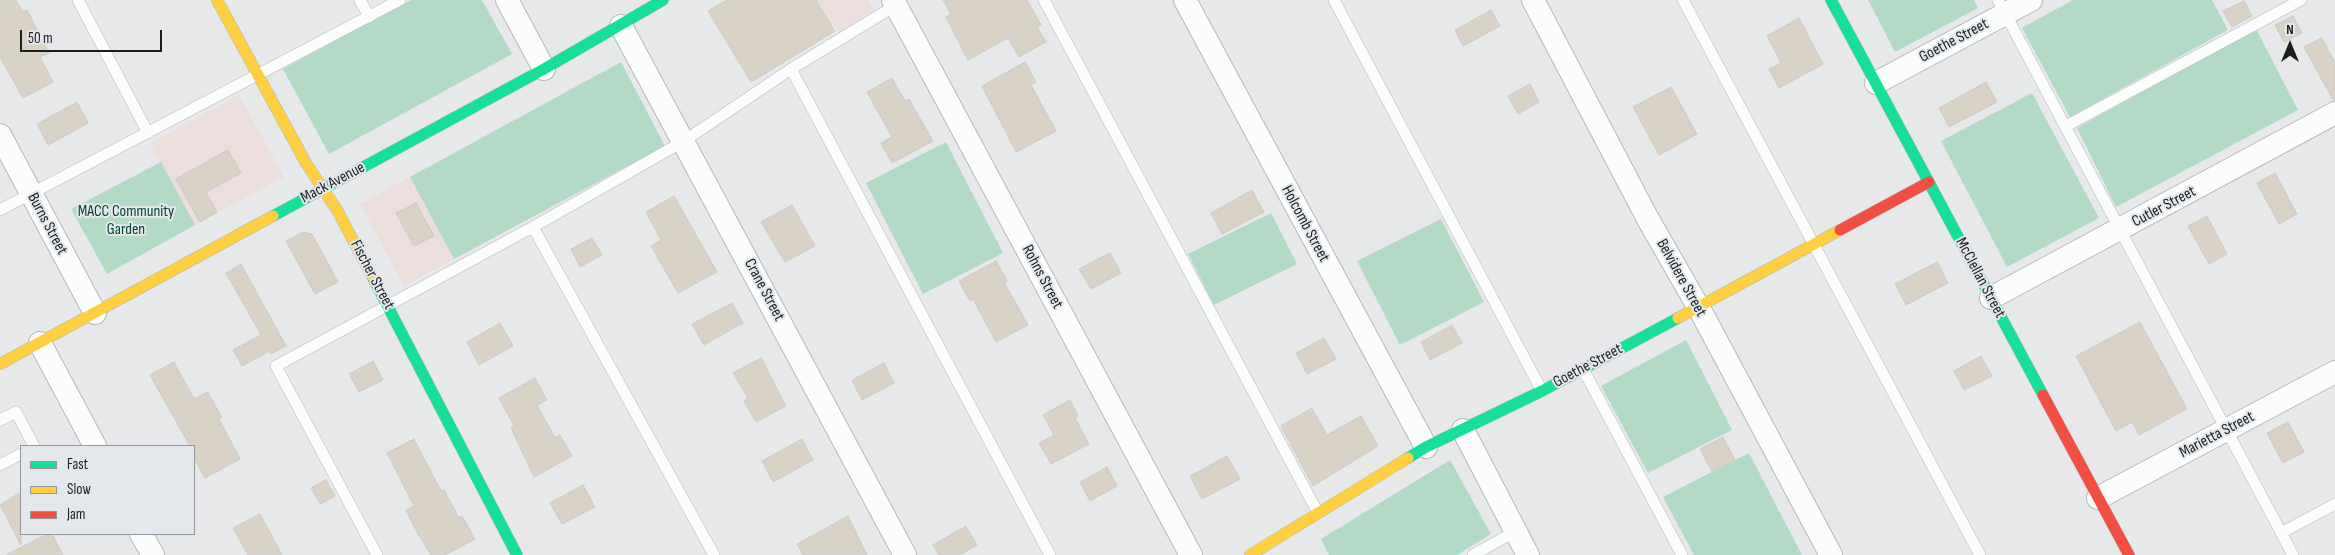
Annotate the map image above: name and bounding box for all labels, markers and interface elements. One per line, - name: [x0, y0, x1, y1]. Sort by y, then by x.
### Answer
- street label: Goethe Street: [1916, 15, 1992, 67]
- scale bar: [22, 20, 165, 52]
- north arrow: [2265, 20, 2315, 70]
- text: N: [2286, 21, 2294, 38]
- text: 50 m: [28, 29, 53, 48]
- street label: Mack Avenue: [298, 158, 368, 208]
- street label: Holcomb Street: [1277, 182, 1333, 266]
- street label: Cutler Street: [2129, 182, 2199, 232]
- street label: Burns Street: [23, 190, 71, 258]
- park label: MACC Community Garden: [78, 202, 174, 240]
- street label: McClellan Street: [1951, 234, 2009, 322]
- street label: Belvidere Street: [1652, 236, 1710, 320]
- street label: Fischer Street: [346, 237, 398, 313]
- street label: Rohns Street: [1017, 242, 1067, 312]
- street label: Crane Street: [740, 256, 788, 324]
- street label: Goethe Street: [1550, 340, 1626, 392]
- street label: Marietta Street: [2176, 407, 2258, 463]
- legend: [20, 445, 195, 535]
- text: Fast: [67, 455, 88, 474]
- text: Slow: [67, 480, 91, 499]
- text: Jam: [67, 505, 85, 524]

